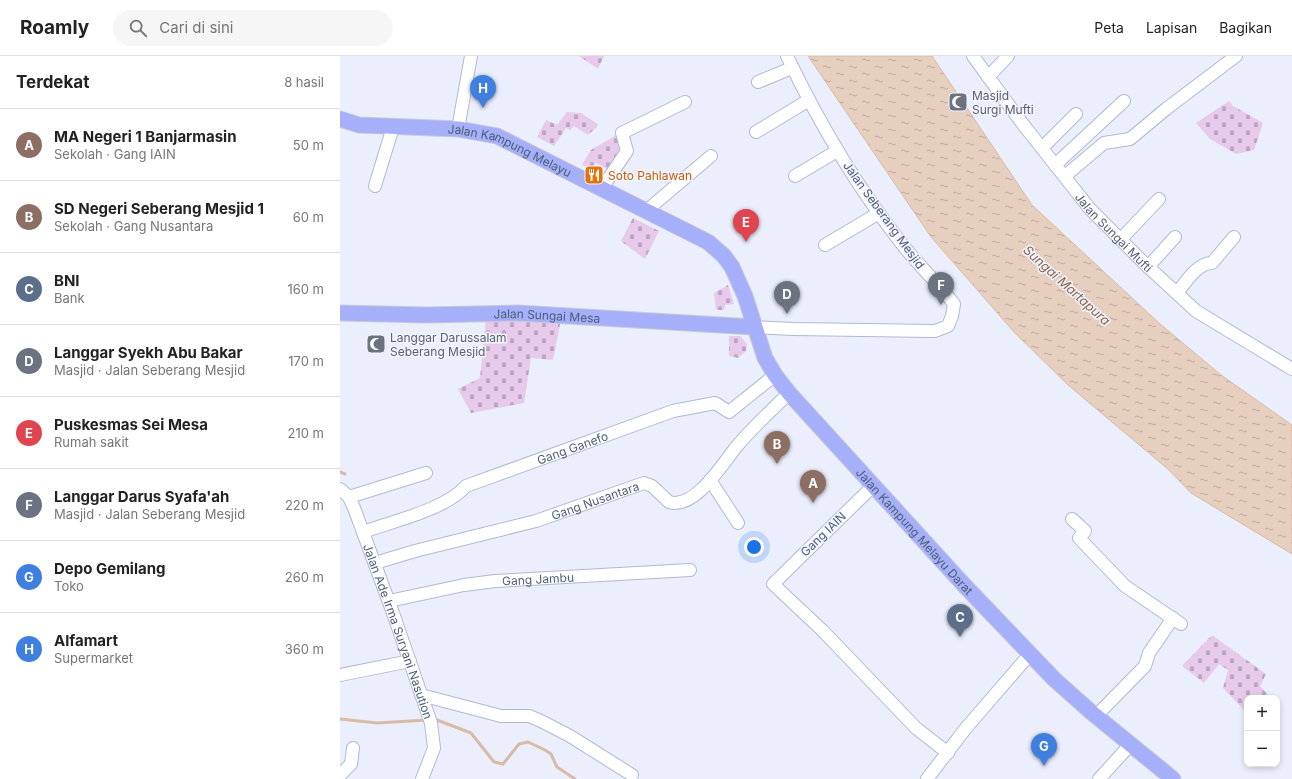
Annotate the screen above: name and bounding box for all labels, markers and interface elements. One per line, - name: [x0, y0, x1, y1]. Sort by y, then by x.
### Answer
- search box: [113, 10, 393, 46]
- text: Roamly: [20, 16, 89, 39]
- icon: search: [127, 17, 149, 39]
- text: Cari di sini: [159, 18, 233, 37]
- text: Peta: [1094, 19, 1124, 36]
- text: Lapisan: [1146, 19, 1197, 36]
- text: Bagikan: [1219, 19, 1272, 36]
- text: Terdekat: [16, 72, 89, 92]
- text: 8 hasil: [284, 74, 324, 90]
- pin: H: [470, 75, 496, 108]
- place label: Masjid Surgi Mufti: [972, 88, 1034, 117]
- mosque icon: Masjid Surgi Mufti: [947, 91, 969, 113]
- street label: Jalan Kampung Melayu: [447, 121, 574, 180]
- text: MA Negeri 1 Banjarmasin: [54, 127, 237, 146]
- text: A: [24, 137, 34, 153]
- text: 50 m: [293, 137, 324, 153]
- text: Sekolah · Gang IAIN: [54, 146, 176, 162]
- street label: Jalan Seberang Mesjid: [840, 158, 928, 272]
- restaurant icon: Soto Pahlawan: [583, 164, 605, 186]
- place label: Soto Pahlawan: [608, 168, 692, 183]
- street label: Jalan Sungai Mufti: [1072, 189, 1156, 275]
- text: SD Negeri Seberang Mesjid 1: [54, 199, 264, 218]
- text: B: [25, 209, 33, 225]
- text: 60 m: [293, 209, 324, 225]
- pin: E: [733, 209, 759, 242]
- text: Sekolah · Gang Nusantara: [54, 218, 213, 234]
- water label: Sungai Martapura: [1020, 242, 1114, 328]
- text: BNI: [54, 271, 80, 290]
- pin: F: [928, 272, 954, 305]
- text: C: [24, 281, 34, 297]
- text: 160 m: [287, 281, 324, 297]
- pin: D: [774, 281, 800, 314]
- text: Bank: [54, 290, 85, 306]
- street label: Jalan Sungai Mesa: [493, 305, 601, 325]
- place label: Langgar Darussalam Seberang Mesjid: [390, 330, 507, 359]
- mosque icon: Langgar Darussalam Seberang Mesjid: [365, 333, 387, 355]
- text: Langgar Syekh Abu Bakar: [54, 343, 243, 362]
- text: D: [24, 353, 34, 369]
- text: 170 m: [288, 353, 324, 369]
- text: Masjid · Jalan Seberang Mesjid: [54, 362, 245, 378]
- text: Puskesmas Sei Mesa: [54, 415, 208, 434]
- text: E: [25, 425, 33, 441]
- text: 210 m: [288, 425, 324, 441]
- street label: Gang Ganefo: [535, 428, 610, 467]
- pin: B: [764, 431, 790, 464]
- text: Rumah sakit: [54, 434, 129, 450]
- street label: Jalan Kampung Melayu Darat: [853, 465, 977, 598]
- pin: A: [800, 470, 826, 503]
- street label: Gang Nusantara: [549, 478, 641, 523]
- text: Langgar Darus Syafa'ah: [54, 487, 229, 506]
- text: F: [25, 497, 33, 513]
- text: 220 m: [285, 497, 324, 513]
- text: Masjid · Jalan Seberang Mesjid: [54, 506, 245, 522]
- street label: Gang IAIN: [797, 509, 849, 559]
- your location: [744, 537, 764, 557]
- street label: Jalan Ade Irma Suryani Nasution: [360, 541, 436, 721]
- text: Depo Gemilang: [54, 559, 166, 578]
- text: G: [24, 569, 34, 585]
- text: 260 m: [285, 569, 324, 585]
- street label: Gang Jambu: [502, 569, 574, 588]
- text: Toko: [54, 578, 84, 594]
- pin: C: [947, 604, 973, 637]
- text: Alfamart: [54, 631, 118, 650]
- text: H: [24, 641, 34, 657]
- text: 360 m: [285, 641, 324, 657]
- text: Supermarket: [54, 650, 133, 666]
- map controls: [1244, 695, 1280, 767]
- button: +: [1244, 695, 1280, 731]
- button: −: [1244, 731, 1280, 767]
- pin: G: [1031, 733, 1057, 766]

